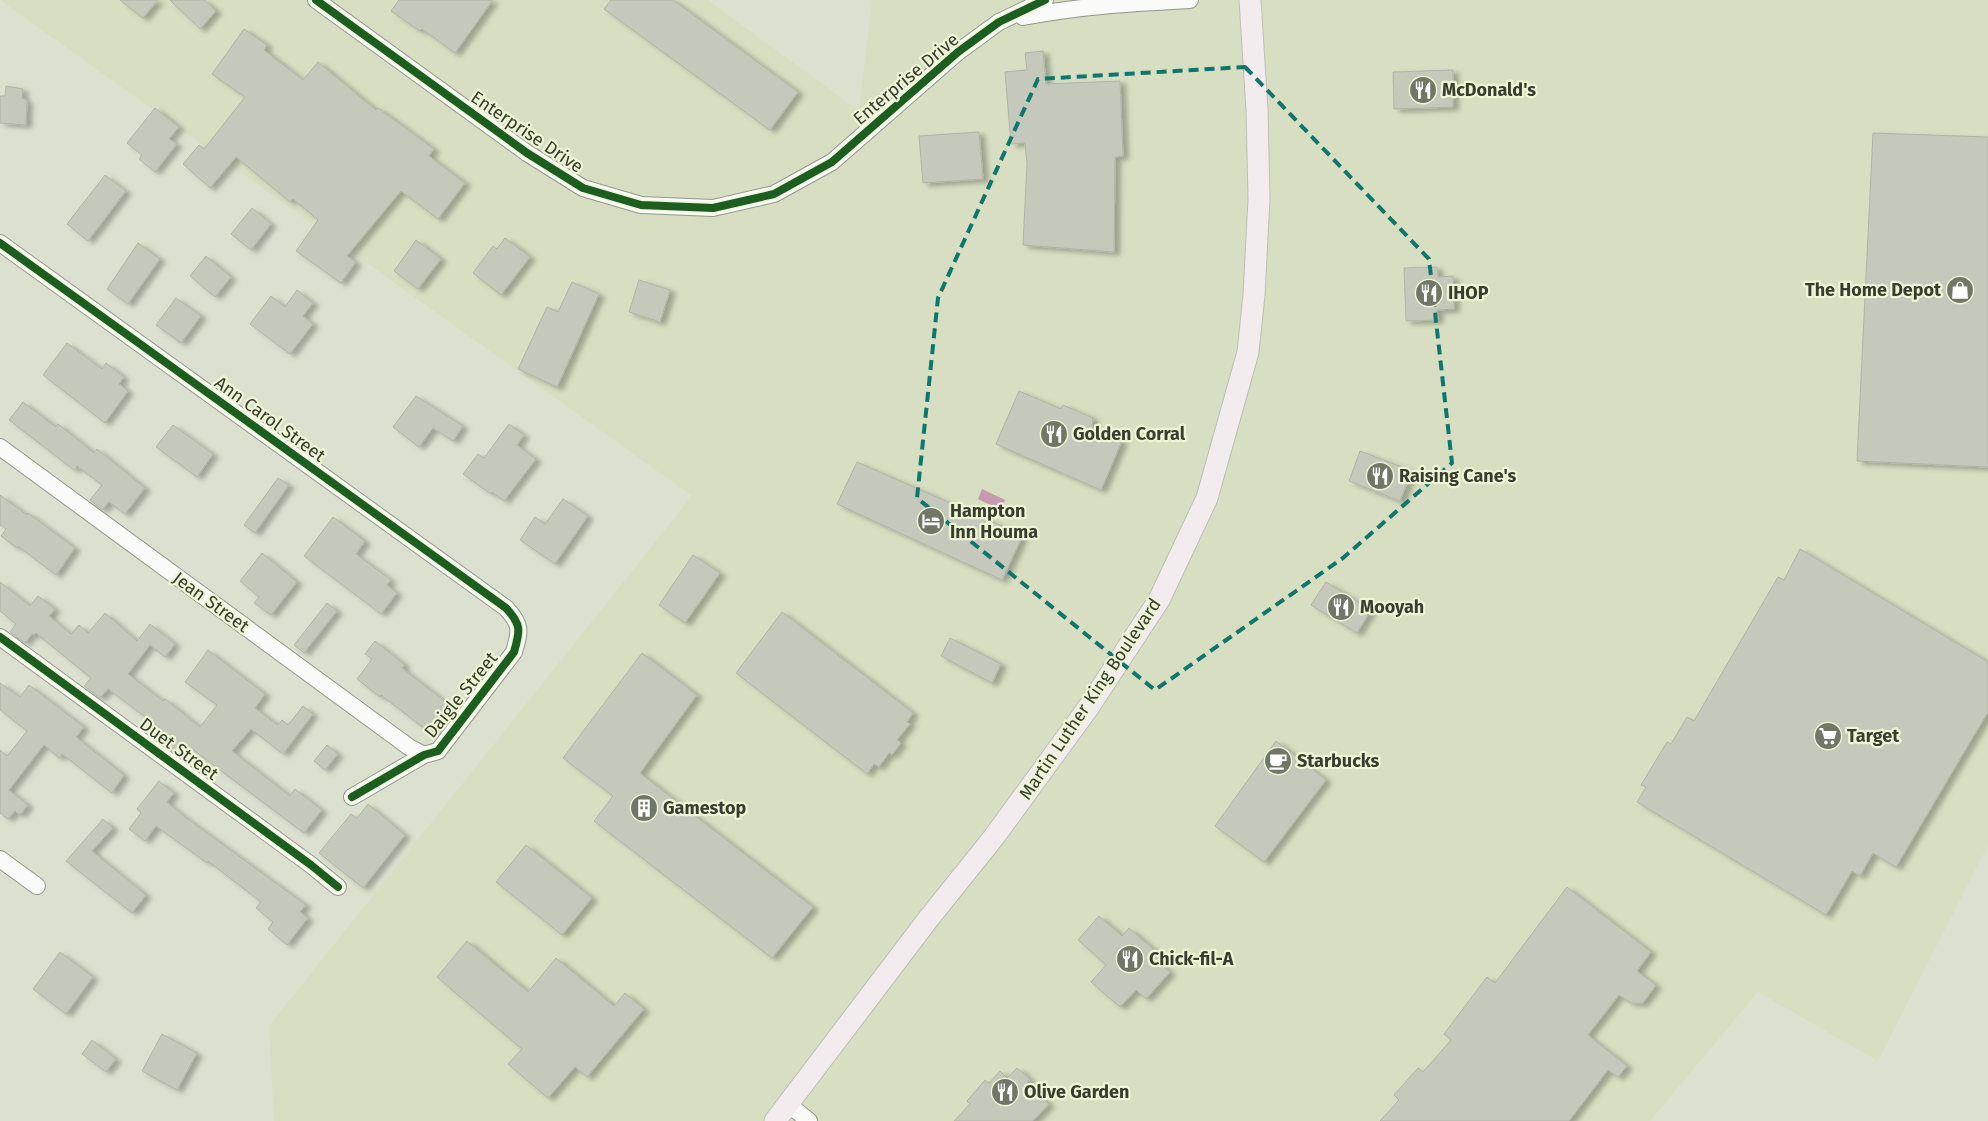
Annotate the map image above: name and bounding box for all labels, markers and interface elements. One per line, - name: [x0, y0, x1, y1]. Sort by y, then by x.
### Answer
- street label: Enterprise Drive: [849, 29, 963, 129]
- restaurant icon: McDonald's: [1408, 75, 1438, 105]
- place label: McDonald's: [1442, 79, 1536, 101]
- street label: Enterprise Drive: [467, 86, 587, 178]
- shop icon: The Home Depot: [1945, 275, 1975, 305]
- restaurant icon: IHOP: [1414, 278, 1444, 308]
- place label: The Home Depot: [1805, 279, 1942, 301]
- place label: IHOP: [1448, 282, 1489, 304]
- street label: Ann Carol Street: [210, 371, 330, 467]
- restaurant icon: Golden Corral: [1039, 419, 1069, 449]
- place label: Golden Corral: [1073, 423, 1186, 445]
- restaurant icon: Raising Cane's: [1365, 461, 1395, 491]
- place label: Raising Cane's: [1399, 465, 1516, 487]
- place label: Hampton Inn Houma: [950, 500, 1038, 543]
- hotel icon: Hampton Inn Houma: [916, 506, 946, 536]
- street label: Jean Street: [169, 567, 254, 637]
- restaurant icon: Mooyah: [1326, 592, 1356, 622]
- street label: Martin Luther King Boulevard: [1014, 594, 1166, 804]
- place label: Mooyah: [1360, 596, 1424, 618]
- street label: Daigle Street: [420, 647, 503, 742]
- street label: Duet Street: [135, 713, 223, 785]
- supermarket icon: Target: [1813, 721, 1843, 751]
- place label: Target: [1847, 725, 1900, 747]
- cafe icon: Starbucks: [1263, 746, 1293, 776]
- place label: Starbucks: [1297, 750, 1380, 772]
- building icon: Gamestop: [629, 793, 659, 823]
- place label: Gamestop: [663, 797, 746, 819]
- restaurant icon: Chick-fil-A: [1115, 944, 1145, 974]
- place label: Chick-fil-A: [1149, 948, 1234, 970]
- restaurant icon: Olive Garden: [990, 1077, 1020, 1107]
- place label: Olive Garden: [1024, 1081, 1129, 1103]

